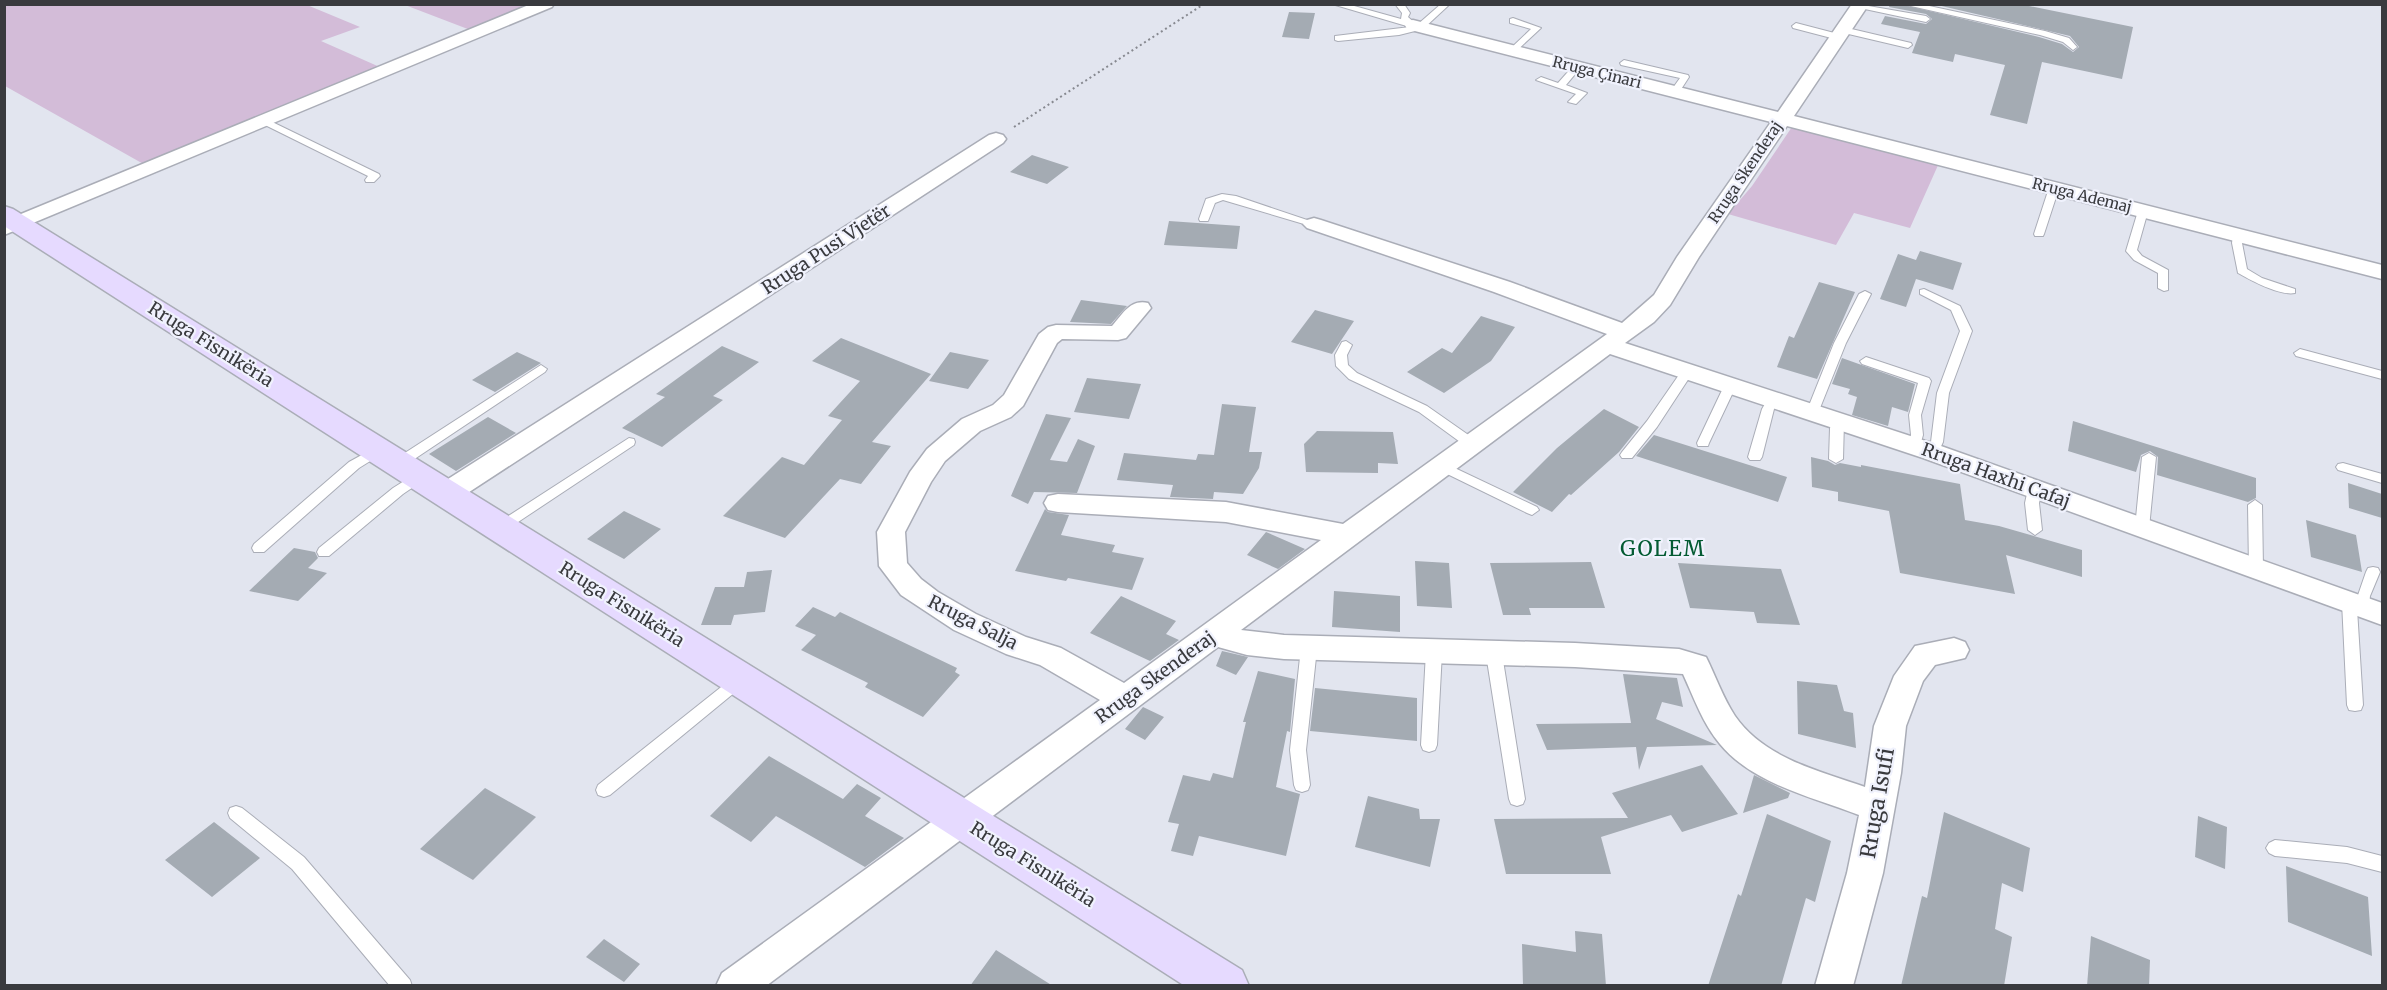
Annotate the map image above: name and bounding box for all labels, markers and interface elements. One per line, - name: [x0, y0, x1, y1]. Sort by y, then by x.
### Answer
- street label: Rruga Çinari: [1550, 52, 1644, 92]
- street label: Rruga Skenderaj: [1704, 117, 1786, 227]
- street label: Rruga Ademaj: [2030, 173, 2134, 217]
- street label: Rruga Pusi Vjetër: [757, 199, 895, 299]
- street label: Rruga Fisnikëria: [144, 296, 278, 392]
- street label: Rruga Haxhi Cafaj: [1918, 437, 2074, 513]
- district label: GOLEM: [1620, 535, 1706, 562]
- street label: Rruga Fisnikëria: [555, 556, 689, 652]
- street label: Rruga Salja: [924, 590, 1022, 655]
- street label: Rruga Skenderaj: [1091, 626, 1219, 728]
- street label: Rruga Isufi: [1854, 746, 1900, 860]
- street label: Rruga Fisnikëria: [966, 816, 1100, 912]

